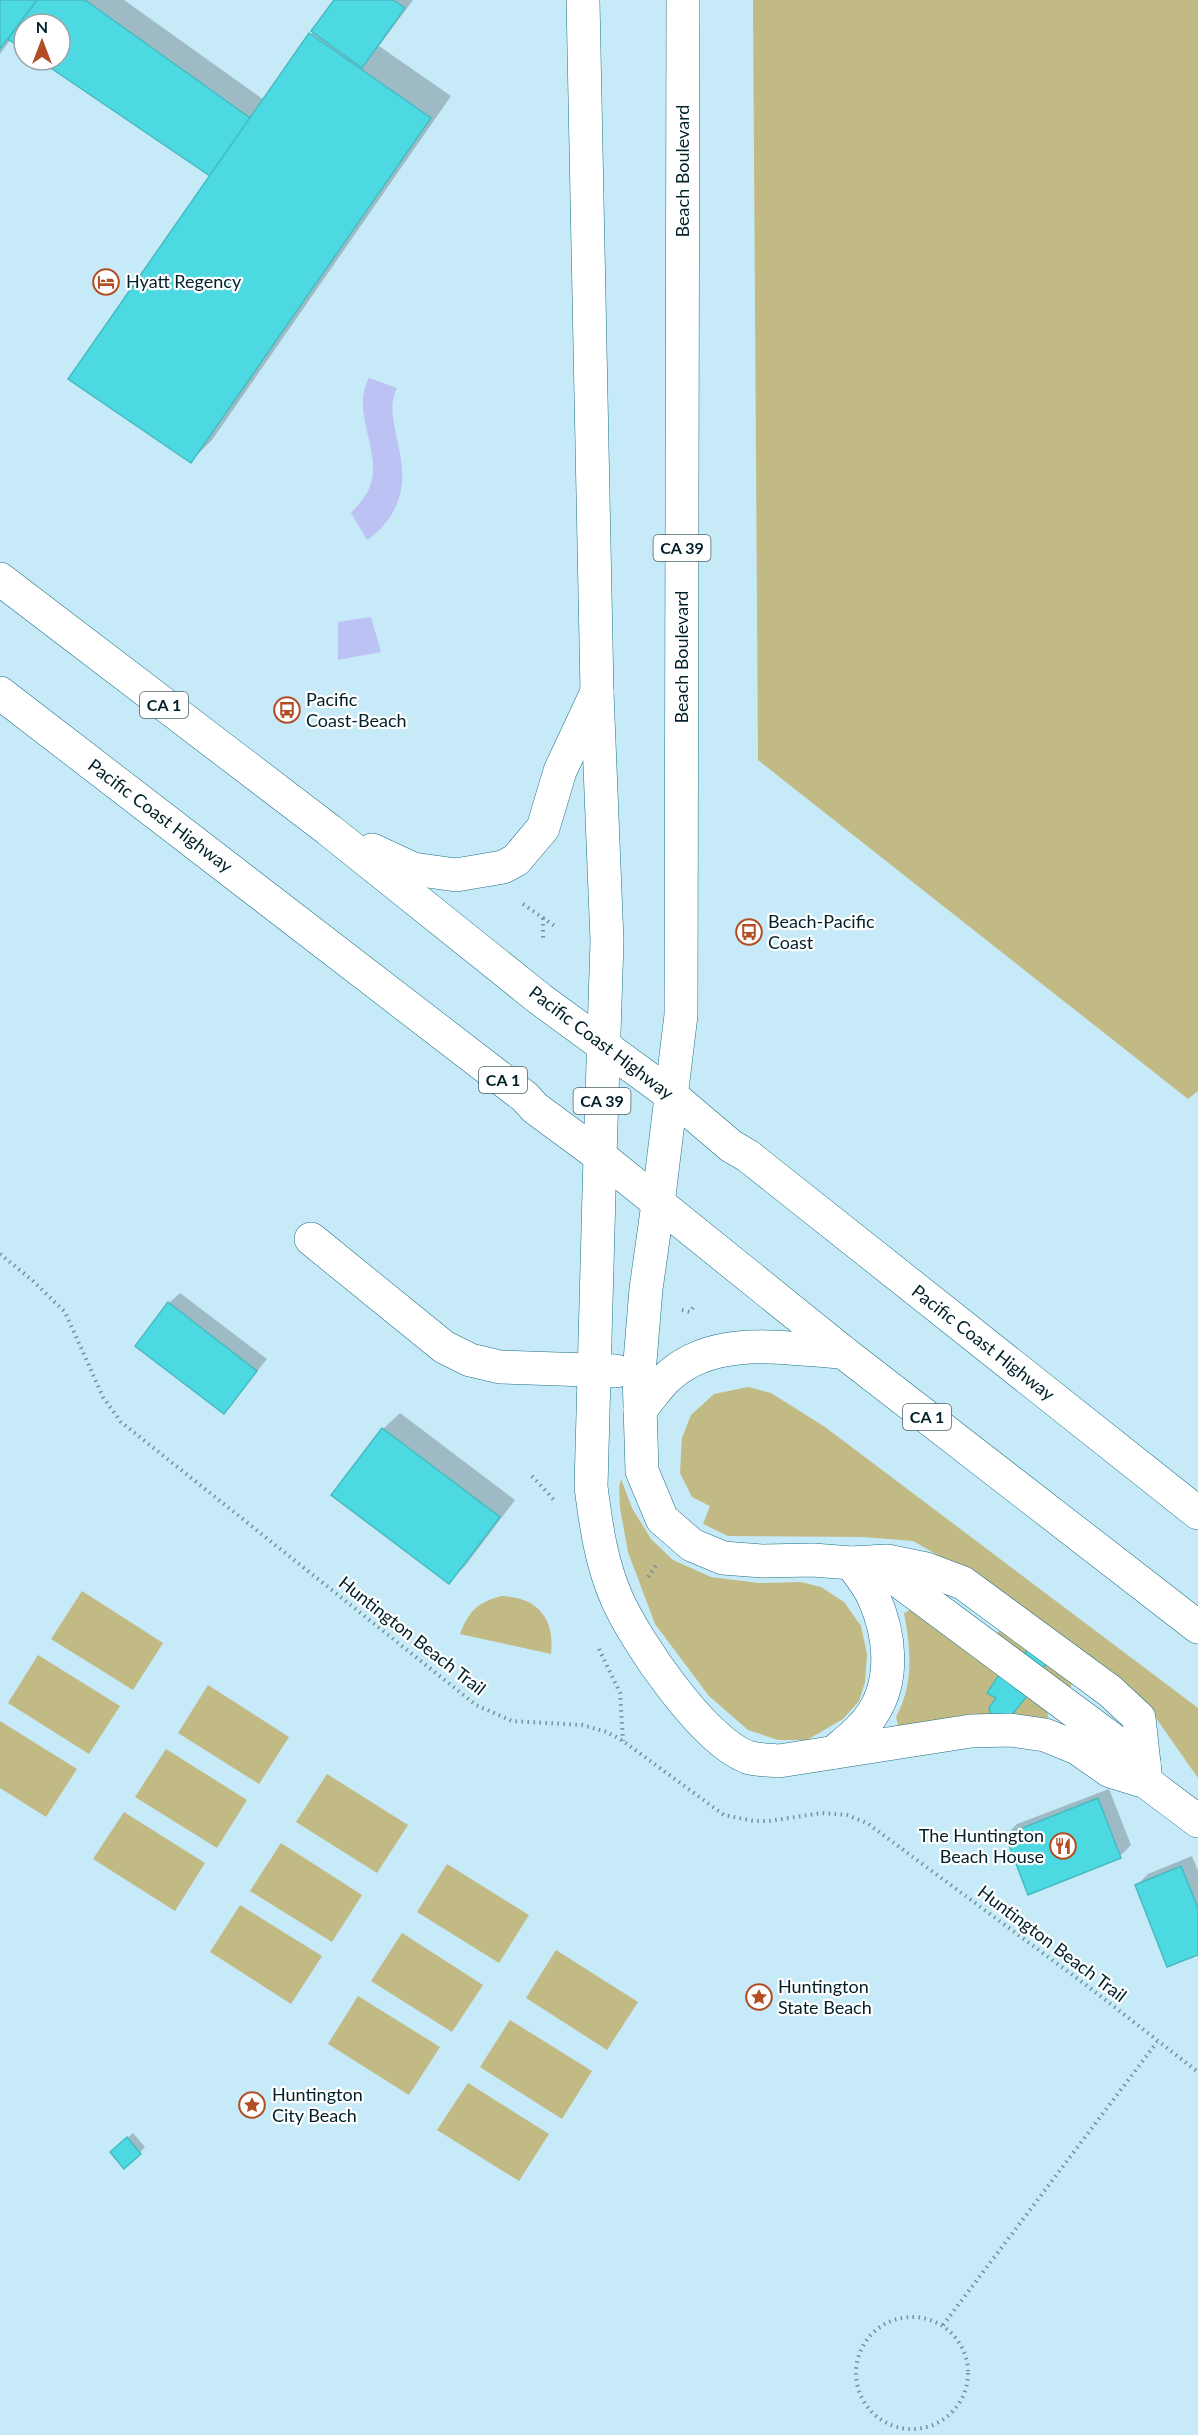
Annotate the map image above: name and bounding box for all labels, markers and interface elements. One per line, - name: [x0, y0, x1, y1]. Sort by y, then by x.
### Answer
- north arrow: [12, 12, 72, 72]
- text: N: [36, 17, 48, 36]
- street label: Beach Boulevard: [671, 105, 693, 237]
- hotel icon: Hyatt Regency: [91, 267, 121, 297]
- place label: Hyatt Regency: [126, 270, 242, 292]
- road number: CA 39: [654, 535, 710, 561]
- street label: Beach Boulevard: [670, 591, 692, 723]
- place label: Pacific Coast-Beach: [306, 688, 407, 731]
- road number: CA 1: [140, 692, 188, 718]
- bus stop icon: Pacific Coast-Beach: [272, 695, 302, 725]
- street label: Pacific Coast Highway: [84, 754, 238, 877]
- place label: Beach-Pacific Coast: [768, 910, 875, 953]
- bus stop icon: Beach-Pacific Coast: [734, 917, 764, 947]
- street label: Pacific Coast Highway: [525, 981, 679, 1104]
- road number: CA 1: [479, 1067, 527, 1093]
- road number: CA 39: [574, 1088, 630, 1114]
- street label: Pacific Coast Highway: [908, 1280, 1060, 1405]
- road number: CA 1: [903, 1404, 951, 1430]
- street label: Huntington Beach Trail: [335, 1571, 491, 1699]
- place label: The Huntington Beach House: [919, 1824, 1044, 1867]
- restaurant icon: The Huntington Beach House: [1048, 1831, 1078, 1861]
- street label: Huntington Beach Trail: [974, 1880, 1131, 2006]
- place label: Huntington State Beach: [778, 1975, 872, 2018]
- place icon: Huntington State Beach: [744, 1982, 774, 2012]
- place label: Huntington City Beach: [272, 2083, 363, 2126]
- place icon: Huntington City Beach: [237, 2090, 267, 2120]

